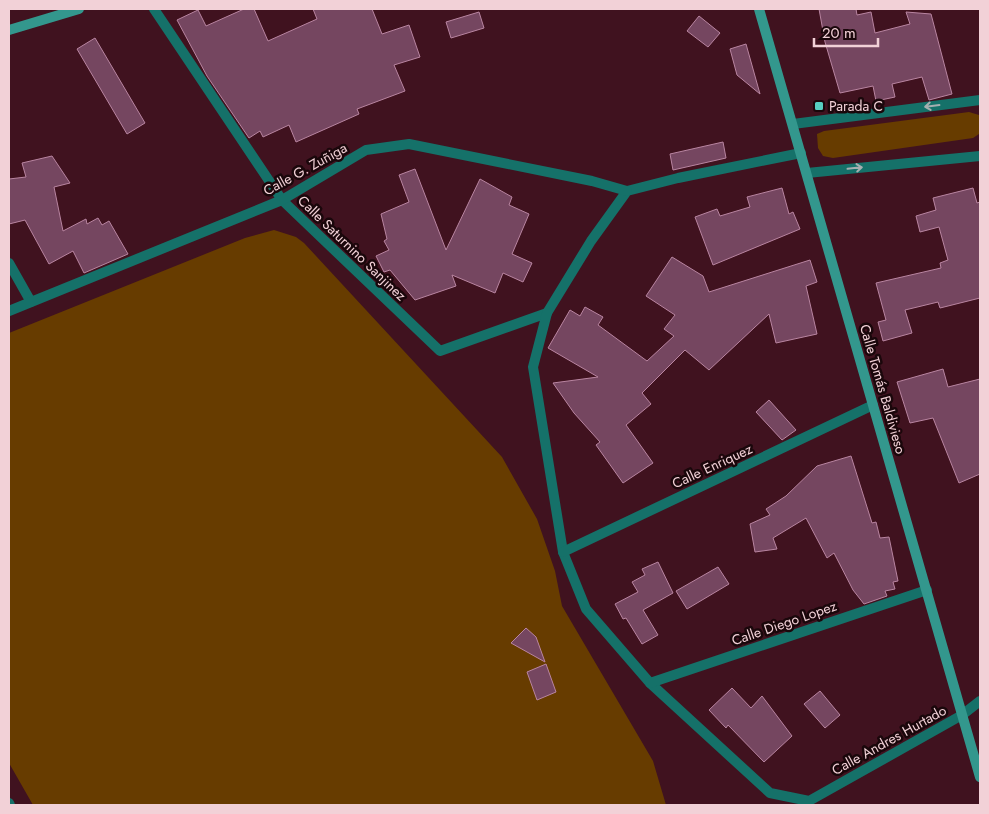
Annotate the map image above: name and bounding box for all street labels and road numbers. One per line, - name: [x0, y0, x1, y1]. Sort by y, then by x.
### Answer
- street label: Calle G. Zuñiga: [259, 138, 351, 200]
- street label: Calle Saturnino Sanjinez: [293, 191, 411, 306]
- street label: Calle Tomás Baldivieso: [855, 322, 911, 457]
- street label: Calle Enriquez: [669, 438, 756, 493]
- street label: Calle Diego Lopez: [729, 596, 840, 650]
- street label: Calle Andres Hurtado: [828, 700, 950, 780]

